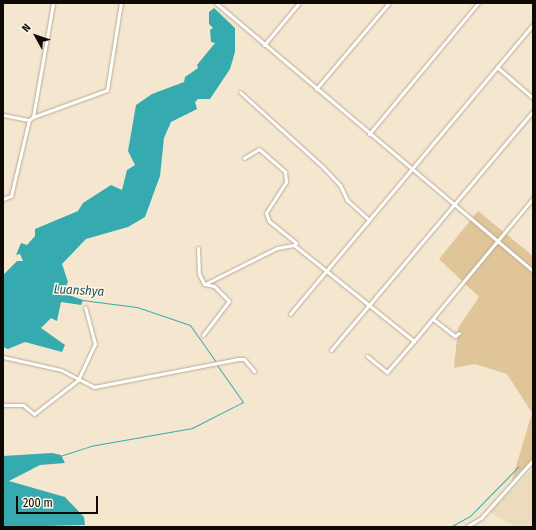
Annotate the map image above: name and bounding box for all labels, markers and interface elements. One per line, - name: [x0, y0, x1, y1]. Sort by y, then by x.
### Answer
- north arrow: [16, 16, 56, 56]
- text: N: [19, 21, 34, 35]
- water label: Luanshya: [53, 282, 105, 300]
- scale bar: [18, 488, 100, 514]
- text: 200 m: [23, 496, 53, 510]

